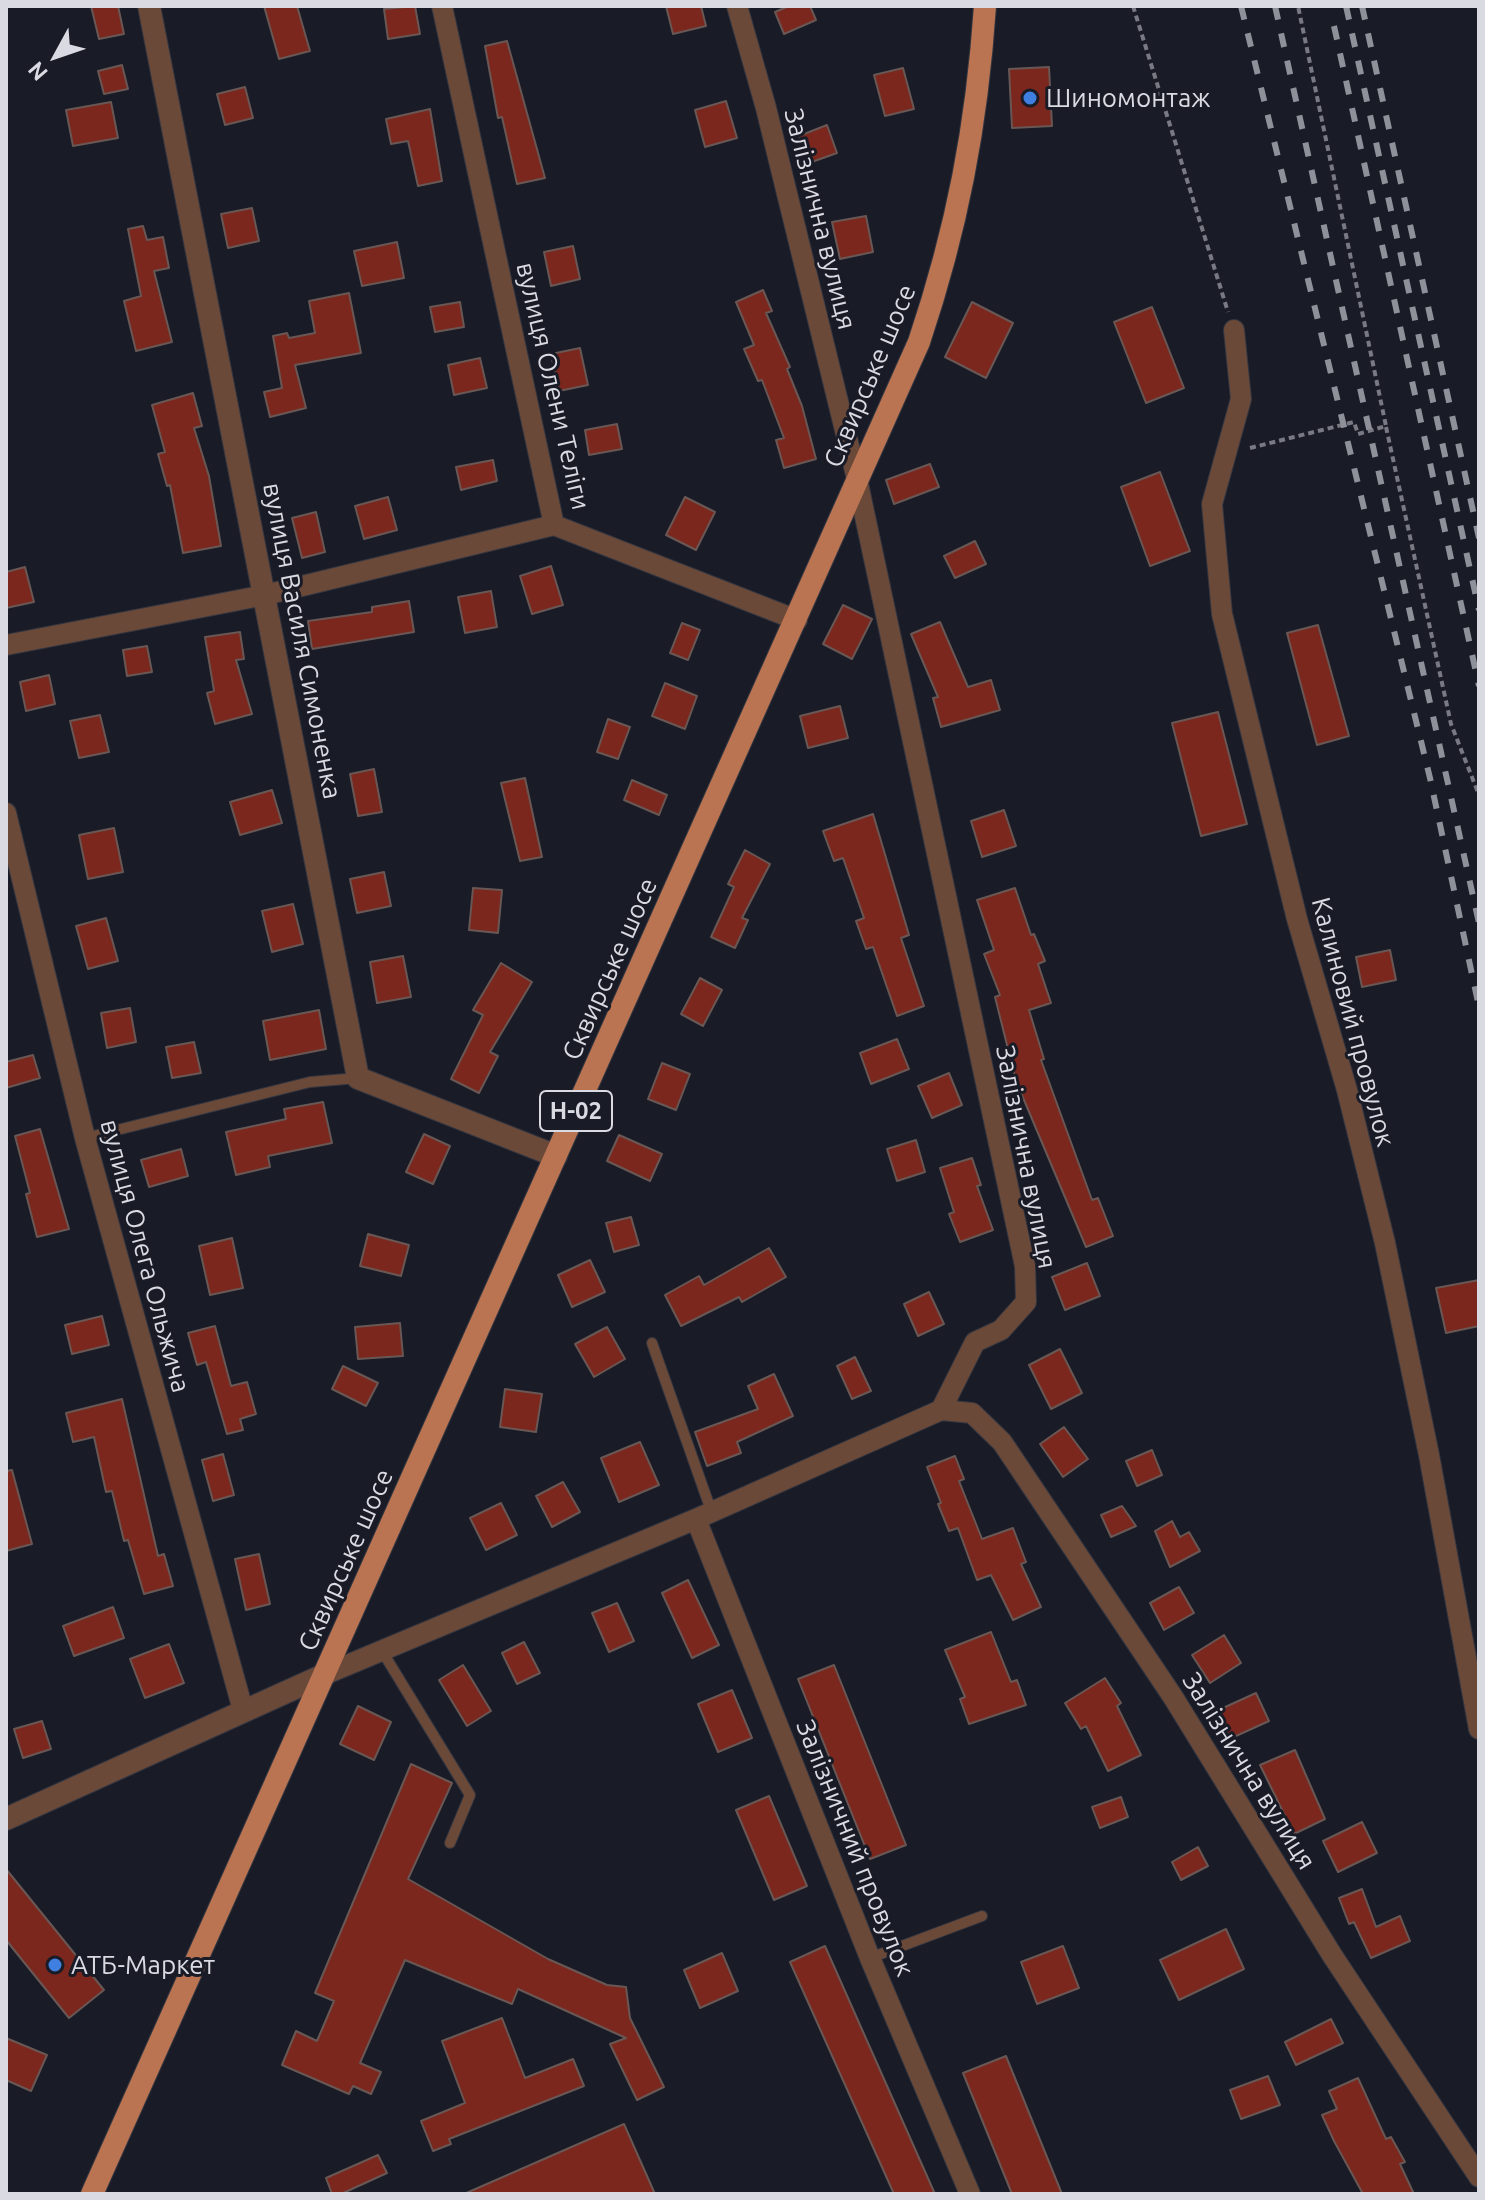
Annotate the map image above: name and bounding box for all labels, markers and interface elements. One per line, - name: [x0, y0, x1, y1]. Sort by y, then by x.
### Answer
- north arrow: [16, 16, 96, 96]
- text: N: [22, 57, 52, 86]
- place label: Шиномонтаж: [1046, 82, 1211, 114]
- marker: Шиномонтаж: [1021, 89, 1039, 107]
- street label: Залізнична вулиця: [777, 105, 863, 333]
- street label: вулиця Олени Теліги: [509, 259, 597, 513]
- street label: Сквирське шосе: [817, 280, 923, 472]
- street label: вулиця Василя Симоненка: [256, 480, 348, 802]
- street label: Сквирське шосе: [556, 873, 664, 1065]
- street label: Калиновий провулок: [1305, 894, 1401, 1150]
- street label: Залізнична вулиця: [989, 1043, 1063, 1271]
- road number: Н-02: [540, 1091, 612, 1131]
- street label: вулиця Олега Ольжича: [94, 1116, 196, 1396]
- street label: Сквирське шосе: [292, 1464, 400, 1656]
- street label: Залізнична вулиця: [1176, 1667, 1322, 1875]
- street label: Залізничний провулок: [789, 1715, 921, 1981]
- place label: АТБ-Маркет: [71, 1949, 215, 1981]
- marker: АТБ-Маркет: [46, 1956, 64, 1974]

